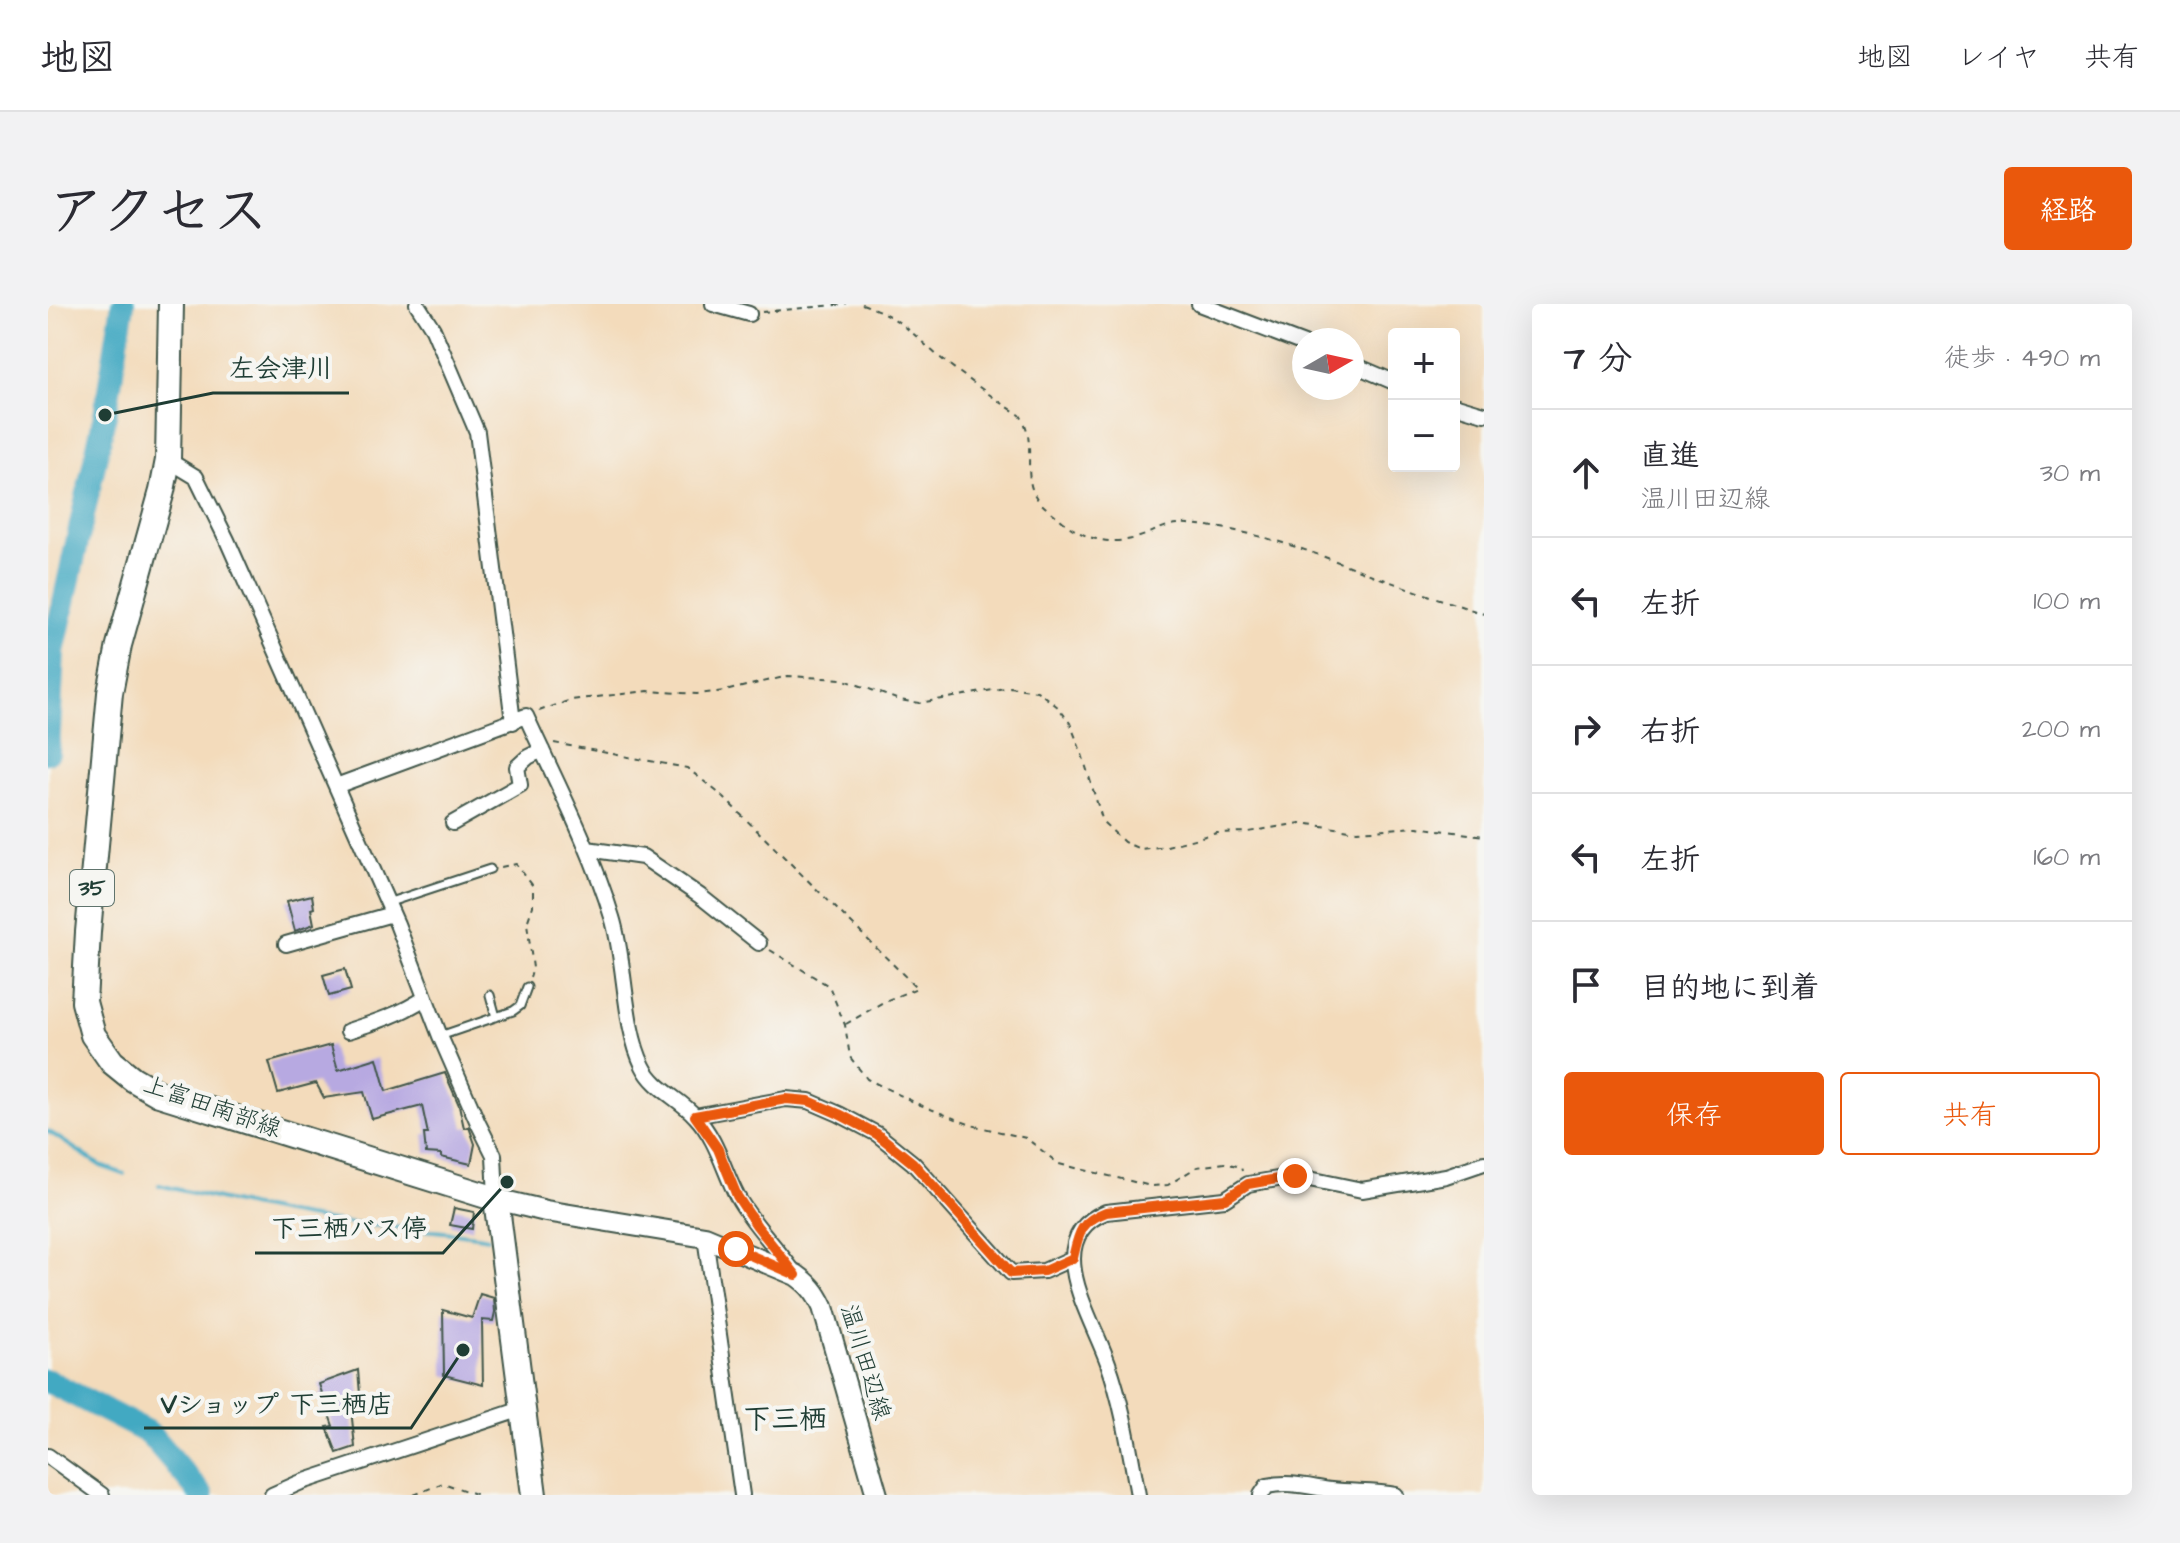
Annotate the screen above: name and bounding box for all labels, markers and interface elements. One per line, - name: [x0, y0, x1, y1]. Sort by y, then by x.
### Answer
- text: 地図: [40, 33, 116, 85]
- text: 地図: [1857, 38, 1913, 77]
- text: レイヤ: [1957, 38, 2040, 77]
- text: 共有: [2084, 38, 2140, 77]
- button: 経路: [2004, 167, 2132, 250]
- text: アクセス: [48, 174, 269, 252]
- north arrow: [1292, 328, 1364, 400]
- map controls: [1388, 328, 1460, 472]
- button: +: [1388, 328, 1460, 400]
- text: 7 分: [1564, 335, 1633, 383]
- text: 徒歩 · 490 m: [1944, 340, 2100, 376]
- callout: 左会津川: [213, 343, 349, 393]
- text: 左会津川: [229, 351, 333, 387]
- button: −: [1388, 400, 1460, 472]
- text: 直進: [1640, 435, 1700, 477]
- icon: ahead: [1564, 451, 1608, 495]
- text: 30 m: [2040, 455, 2100, 491]
- text: 温川田辺線: [1640, 481, 1770, 517]
- icon: left: [1564, 579, 1608, 623]
- text: 左折: [1640, 583, 1700, 625]
- text: 100 m: [2033, 583, 2100, 619]
- icon: right: [1564, 707, 1608, 751]
- text: 右折: [1640, 711, 1700, 753]
- text: 200 m: [2022, 711, 2100, 747]
- icon: left: [1564, 835, 1608, 879]
- text: 左折: [1640, 839, 1700, 881]
- text: 160 m: [2033, 839, 2100, 875]
- road number: 35: [70, 870, 114, 906]
- icon: arrive: [1564, 963, 1608, 1007]
- text: 目的地に到着: [1640, 967, 1820, 1009]
- street label: 上富田南部線: [138, 1067, 286, 1147]
- button: 保存: [1564, 1072, 1824, 1155]
- button: 共有: [1840, 1072, 2100, 1155]
- route end: [1277, 1158, 1313, 1194]
- callout: 下三栖バス停: [255, 1203, 443, 1253]
- text: 下三栖バス停: [271, 1211, 427, 1247]
- route start: [718, 1231, 754, 1267]
- street label: 温川田辺線: [831, 1300, 899, 1424]
- callout: Vショップ 下三栖店: [144, 1378, 411, 1428]
- text: Vショップ 下三栖店: [160, 1387, 393, 1423]
- district label: 下三栖: [743, 1400, 827, 1439]

